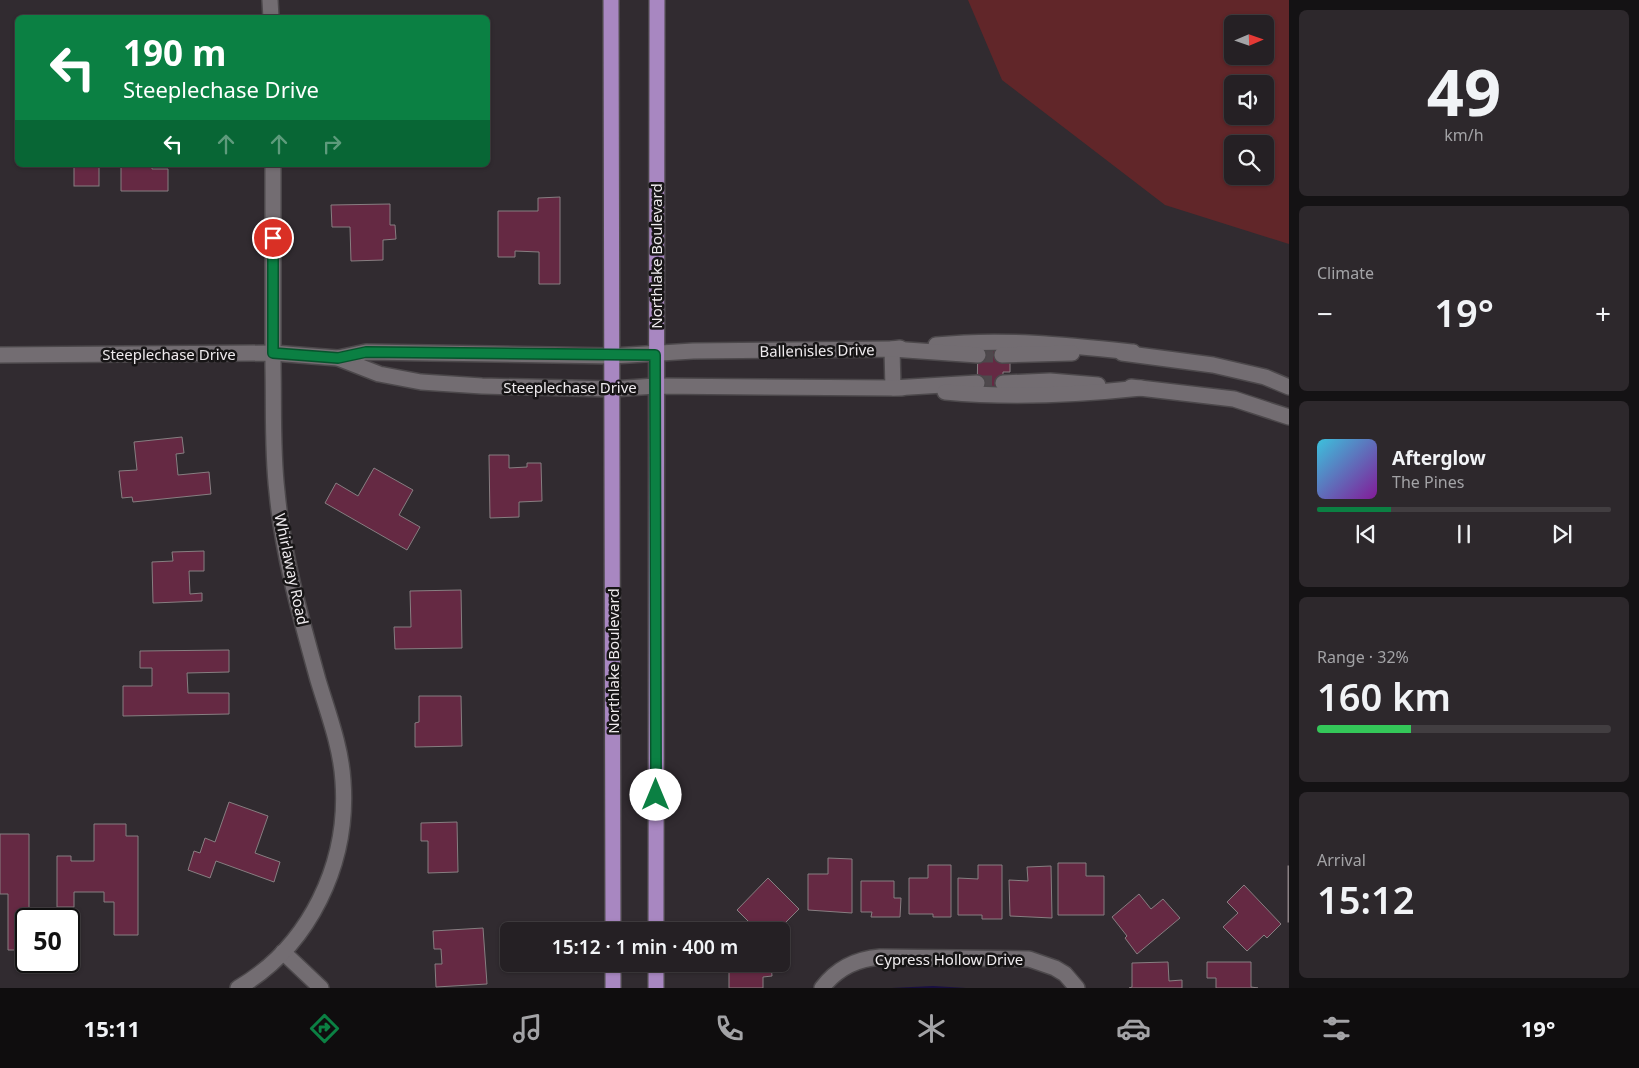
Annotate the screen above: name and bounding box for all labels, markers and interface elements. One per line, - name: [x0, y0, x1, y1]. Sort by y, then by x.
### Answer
- north arrow: [1224, 15, 1274, 65]
- map controls: [1224, 15, 1274, 185]
- text: 190 m: [123, 29, 226, 76]
- icon: left: [40, 35, 105, 100]
- text: 49: [1427, 47, 1501, 135]
- text: Steeplechase Drive: [123, 74, 319, 104]
- button: sound: [1224, 75, 1274, 125]
- text: km/h: [1444, 124, 1484, 146]
- icon: left: [159, 130, 187, 158]
- icon: ahead: [212, 130, 240, 158]
- icon: ahead: [265, 130, 293, 158]
- icon: right: [318, 130, 346, 158]
- button: search: [1224, 135, 1274, 185]
- street label: Northlake Boulevard: [646, 183, 666, 329]
- pin: [252, 217, 294, 259]
- icon: arrive: [259, 224, 287, 252]
- text: Climate: [1317, 262, 1374, 284]
- text: 19°: [1434, 286, 1494, 338]
- text: −: [1317, 294, 1333, 332]
- text: +: [1595, 294, 1611, 332]
- street label: Ballenisles Drive: [759, 339, 875, 361]
- street label: Steeplechase Drive: [102, 344, 236, 364]
- street label: Steeplechase Drive: [503, 377, 637, 397]
- text: Afterglow: [1392, 445, 1486, 471]
- text: The Pines: [1392, 471, 1464, 493]
- street label: Whirlaway Road: [270, 511, 314, 627]
- icon: previous: [1352, 520, 1380, 548]
- icon: pause: [1450, 520, 1478, 548]
- icon: next: [1548, 520, 1576, 548]
- street label: Northlake Boulevard: [603, 588, 623, 734]
- text: Range · 32%: [1317, 646, 1409, 668]
- text: 160 km: [1317, 670, 1451, 722]
- position arrow: [629, 768, 681, 820]
- text: Arrival: [1317, 849, 1366, 871]
- text: 15:12: [1317, 873, 1414, 925]
- speed limit sign: 50: [15, 908, 80, 973]
- text: 15:12 · 1 min · 400 m: [552, 934, 738, 960]
- street label: Cypress Hollow Drive: [875, 949, 1023, 969]
- icon: directions: [307, 1011, 342, 1046]
- icon: music: [510, 1011, 545, 1046]
- icon: phone: [712, 1011, 747, 1046]
- icon: climate: [914, 1011, 949, 1046]
- icon: car: [1116, 1011, 1151, 1046]
- icon: filters: [1319, 1011, 1354, 1046]
- text: 15:11: [84, 1013, 140, 1043]
- text: 19°: [1521, 1013, 1555, 1043]

